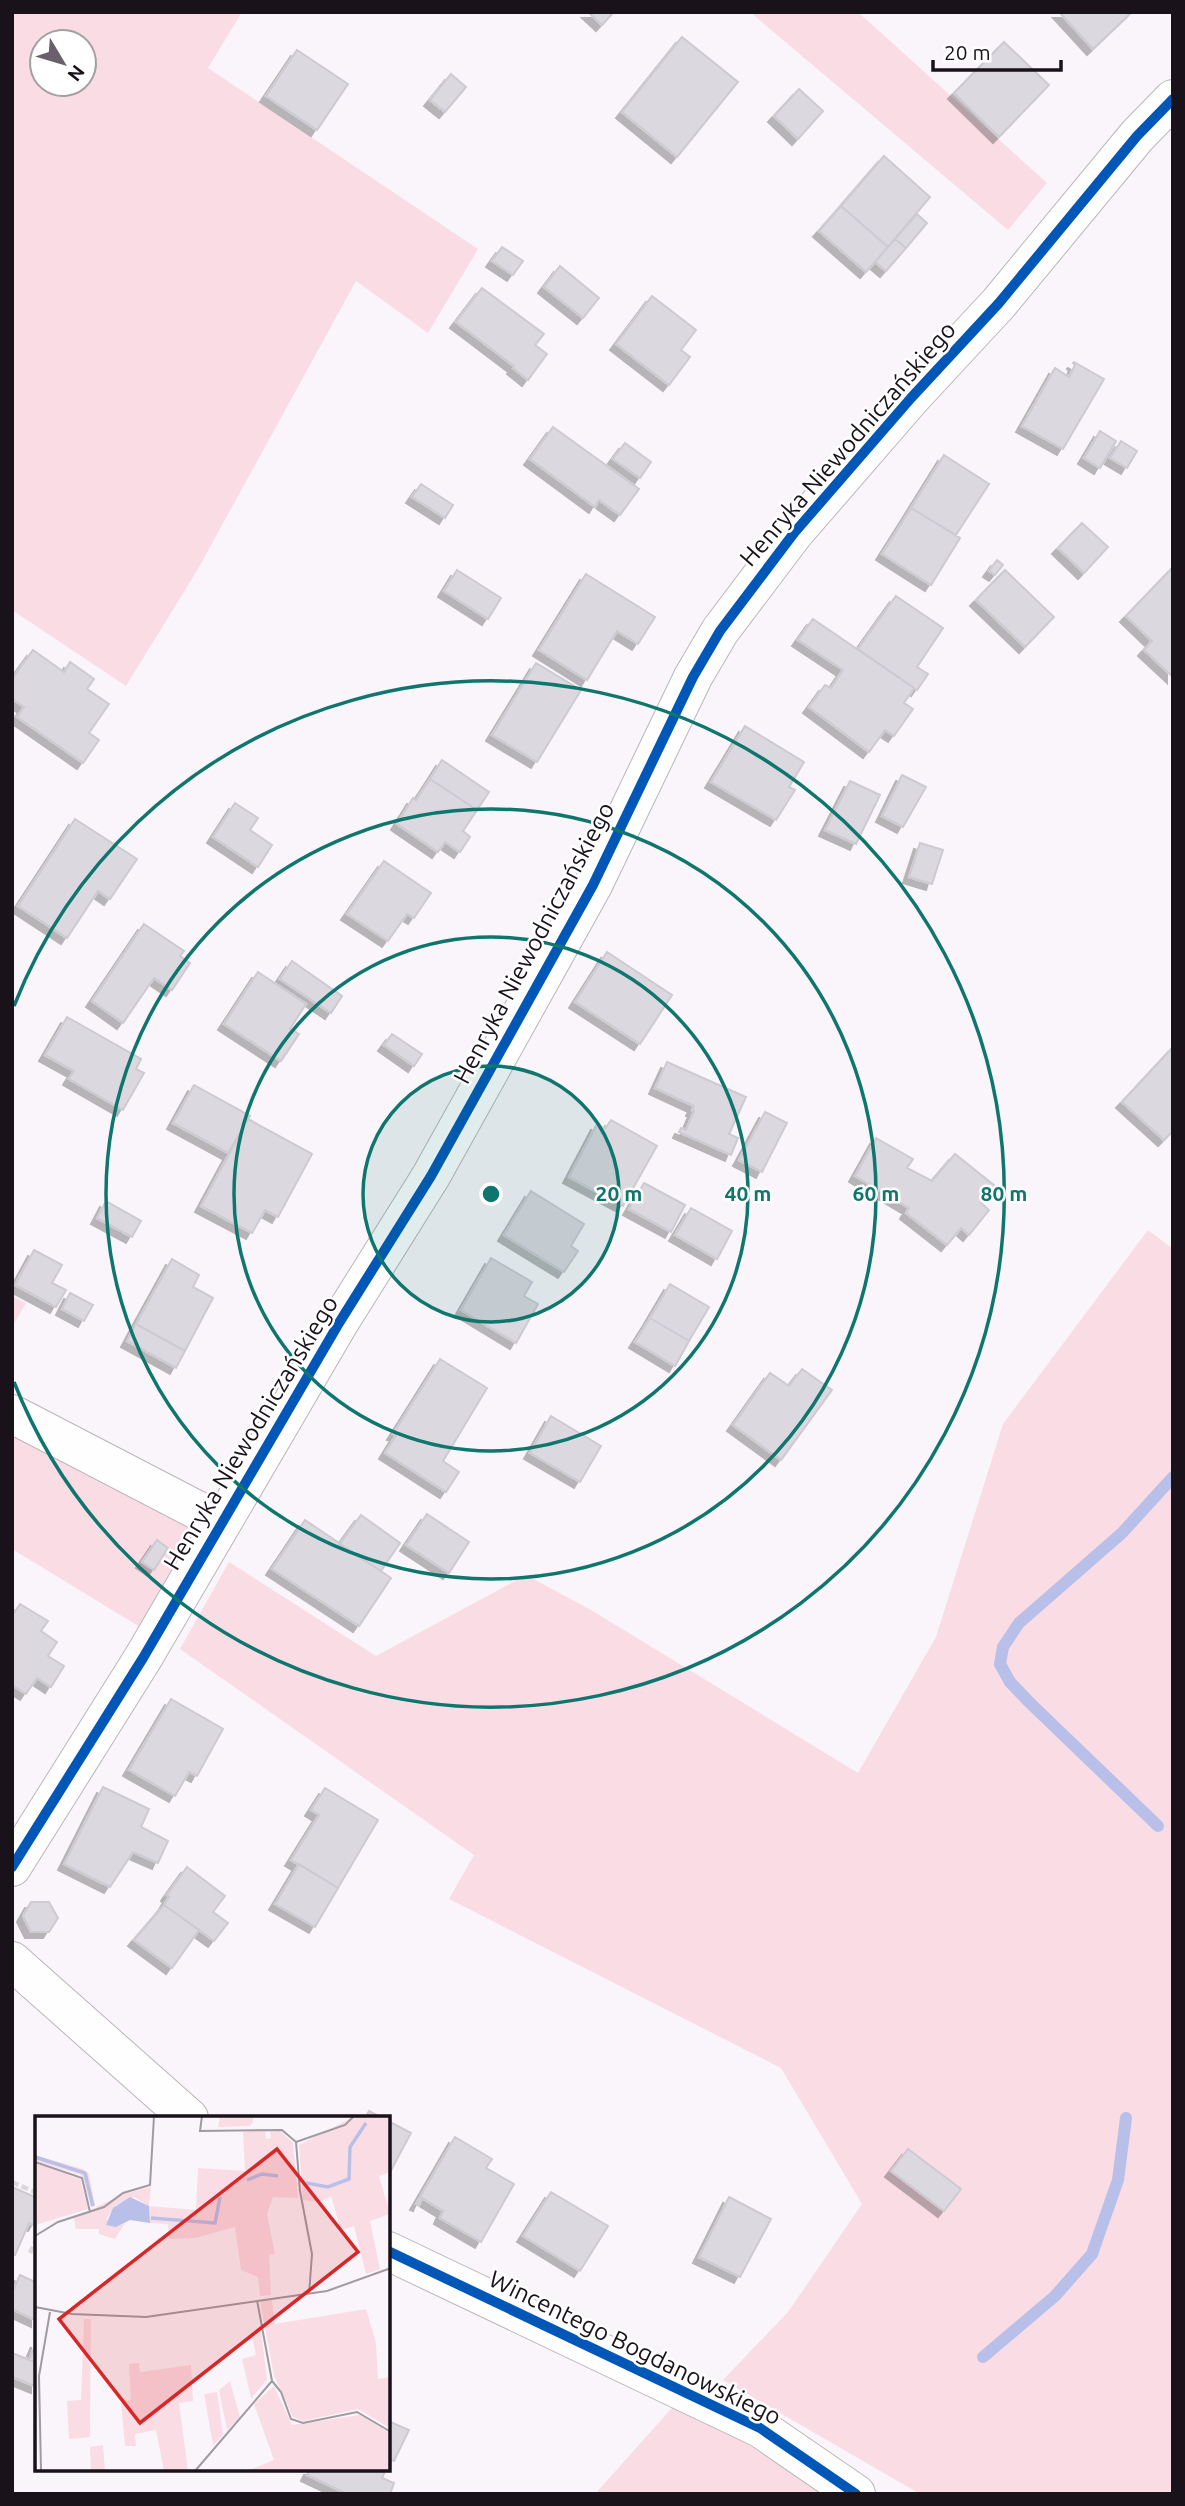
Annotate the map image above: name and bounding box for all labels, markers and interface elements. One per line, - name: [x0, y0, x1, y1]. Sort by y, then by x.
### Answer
- north arrow: [28, 28, 98, 98]
- scale bar: [933, 28, 1061, 72]
- text: 20 m: [944, 40, 991, 64]
- text: N: [63, 61, 89, 86]
- street label: Henryka Niewodniczańskiego: [734, 316, 961, 571]
- street label: Henryka Niewodniczańskiego: [448, 797, 619, 1088]
- text: 20 m: [596, 1181, 642, 1205]
- text: 40 m: [725, 1181, 771, 1205]
- text: 60 m: [853, 1181, 899, 1205]
- text: 80 m: [981, 1181, 1027, 1205]
- centre of rings: [479, 1182, 503, 1206]
- street label: Henryka Niewodniczańskiego: [158, 1291, 343, 1575]
- inset map: [35, 2116, 390, 2471]
- street label: Wincentego Bogdanowskiego: [485, 2265, 786, 2430]

